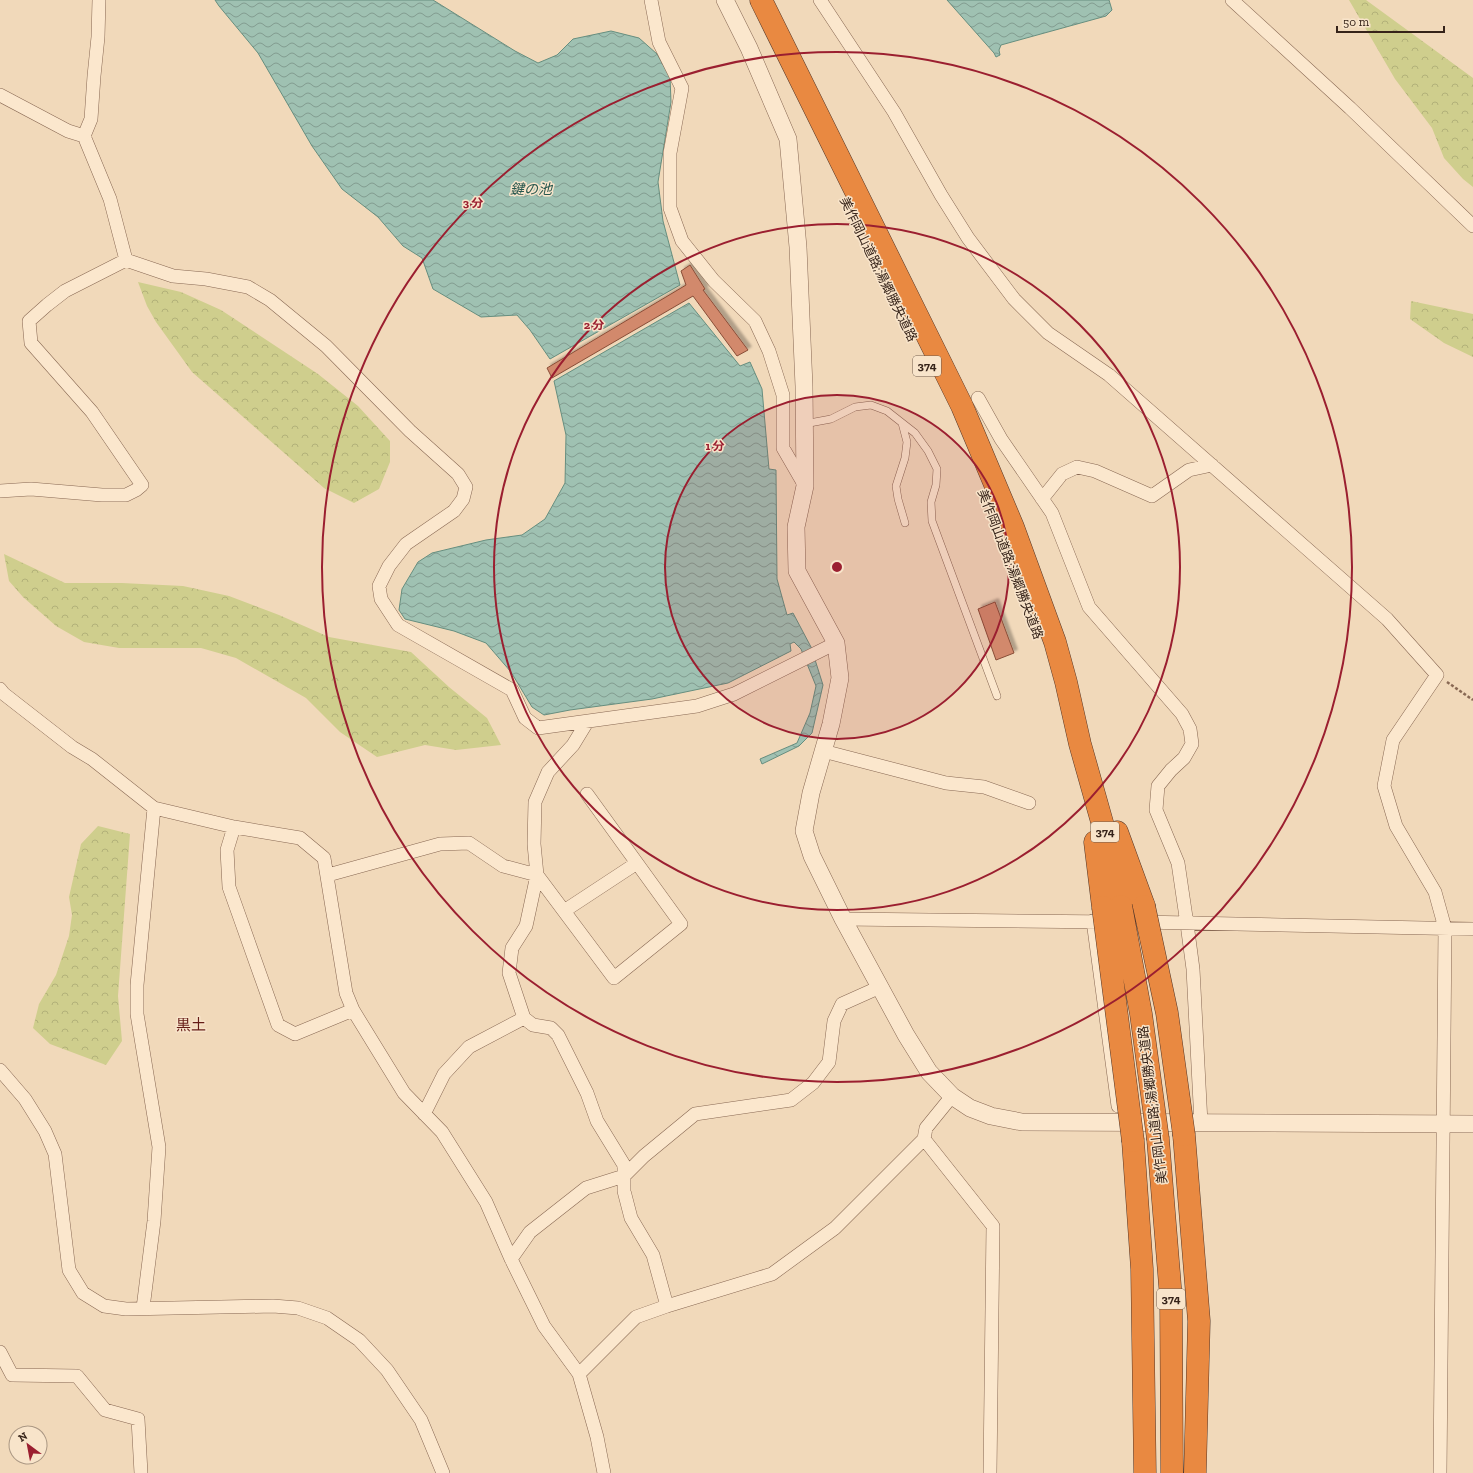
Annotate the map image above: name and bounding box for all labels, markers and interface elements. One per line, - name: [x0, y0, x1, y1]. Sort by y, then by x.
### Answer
- scale bar: [1337, 8, 1444, 34]
- text: 50 m: [1343, 15, 1370, 29]
- water label: 鍵の池: [510, 181, 554, 198]
- street label: 美作岡山道路;湯郷勝央道路: [837, 194, 920, 344]
- text: 3 分: [463, 196, 483, 210]
- text: 2 分: [584, 318, 604, 332]
- road number: 374: [913, 356, 941, 376]
- text: 1 分: [705, 439, 725, 453]
- street label: 美作岡山道路;湯郷勝央道路: [975, 487, 1046, 641]
- centre of rings: [830, 560, 844, 574]
- road number: 374: [1091, 822, 1119, 842]
- district label: 黒土: [176, 1016, 206, 1034]
- street label: 美作岡山道路;湯郷勝央道路: [1135, 1025, 1170, 1185]
- road number: 374: [1157, 1289, 1185, 1309]
- north arrow: [8, 1425, 48, 1465]
- text: N: [16, 1429, 30, 1445]

